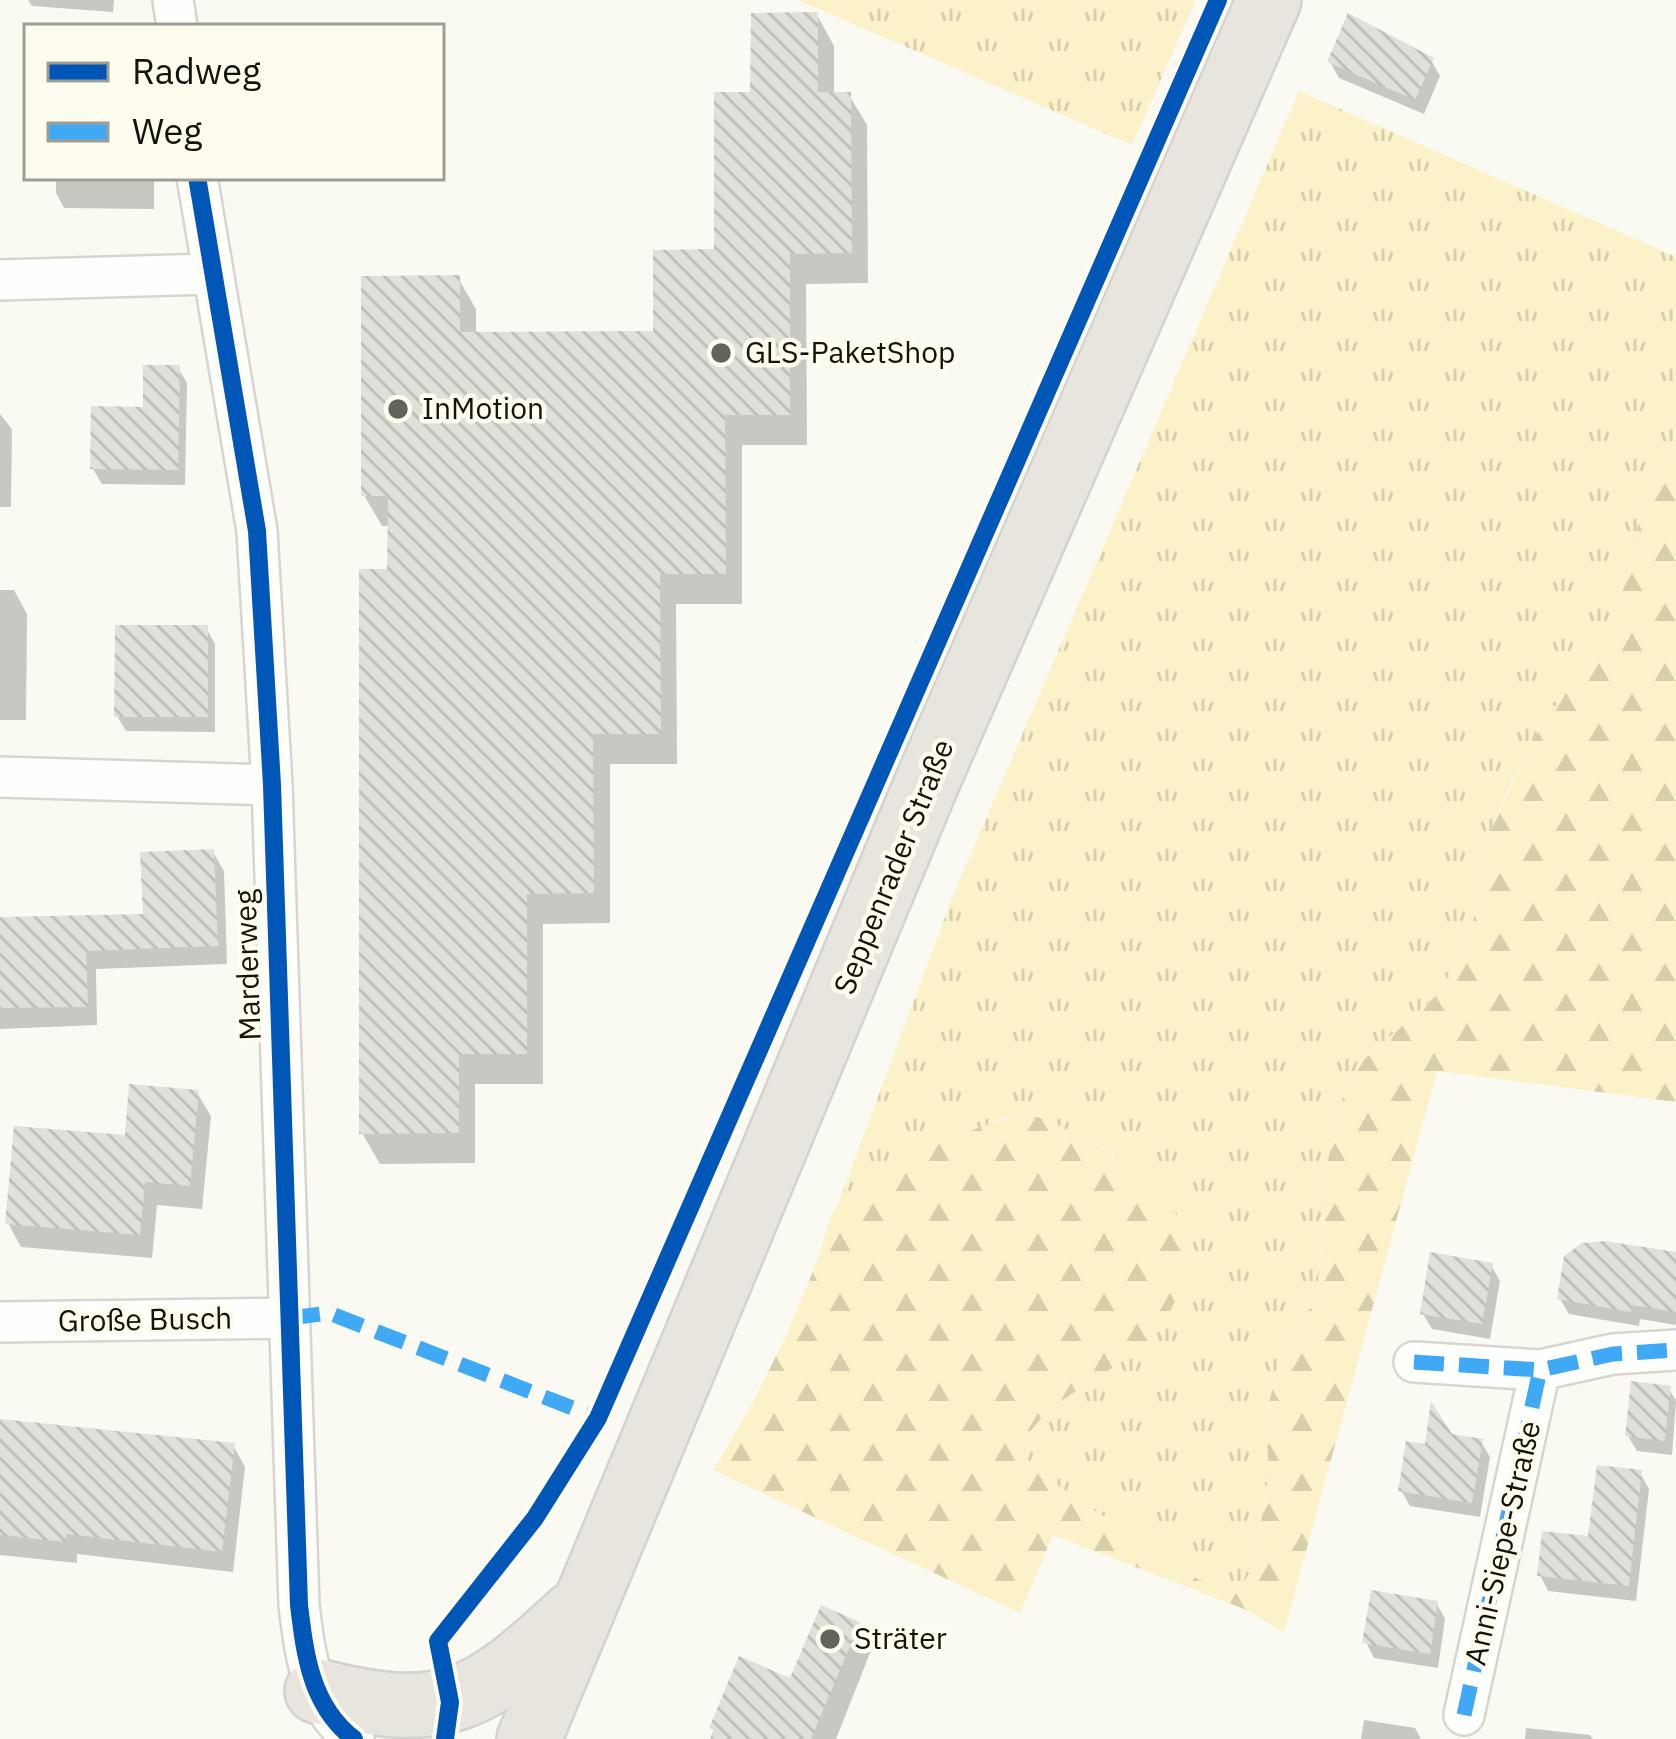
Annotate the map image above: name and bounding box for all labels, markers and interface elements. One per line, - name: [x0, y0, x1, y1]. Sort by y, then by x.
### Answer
- legend: [24, 24, 444, 180]
- text: Radweg: [132, 47, 261, 94]
- text: Weg: [132, 107, 202, 154]
- place label: GLS-PaketShop: [745, 332, 955, 371]
- marker: GLS-PaketShop: [708, 340, 734, 366]
- place label: InMotion: [422, 388, 544, 427]
- marker: InMotion: [385, 396, 411, 422]
- street label: Seppenrader Straße: [824, 733, 962, 1000]
- street label: Marderweg: [224, 889, 269, 1041]
- street label: Große Busch: [57, 1297, 233, 1340]
- street label: Anni-Siepe-Straße: [1454, 1417, 1549, 1669]
- place label: Sträter: [854, 1618, 947, 1657]
- marker: Sträter: [817, 1626, 843, 1652]

